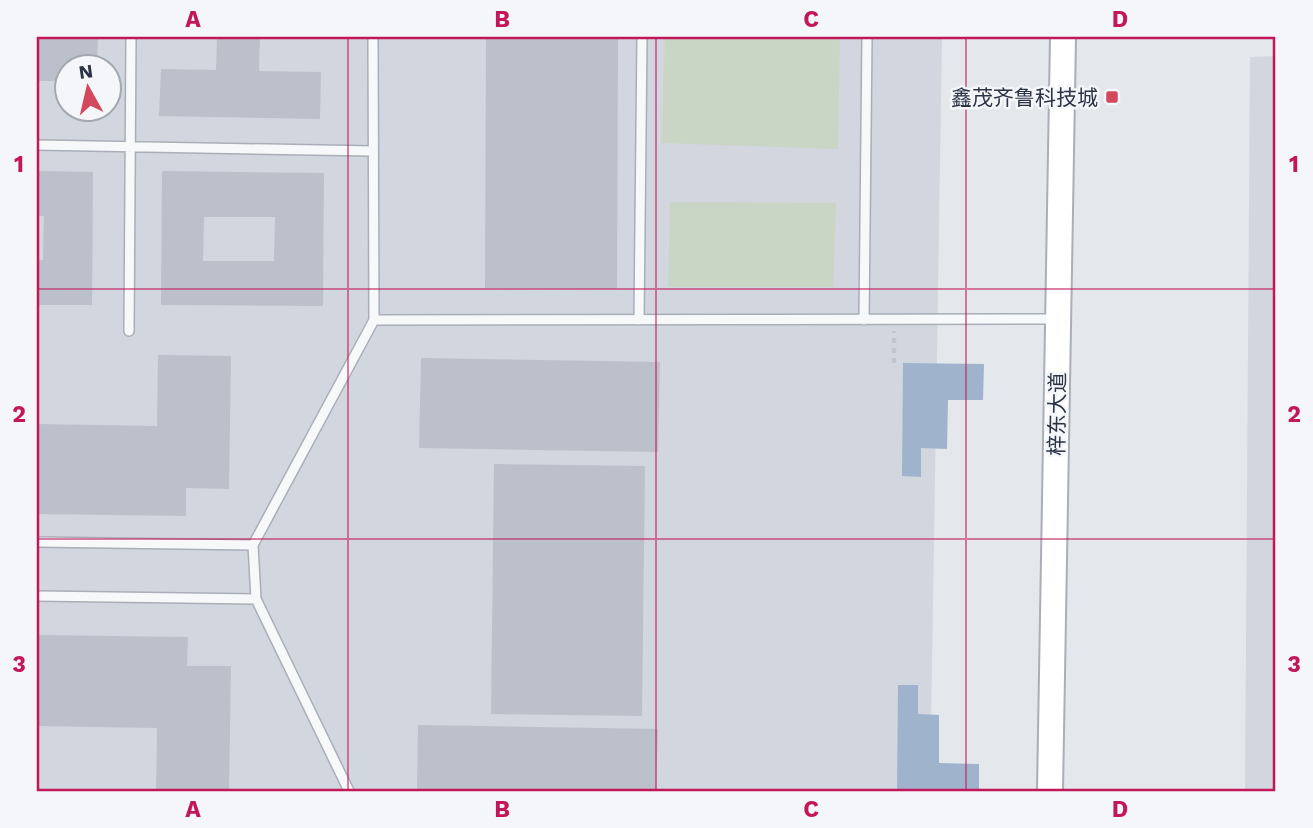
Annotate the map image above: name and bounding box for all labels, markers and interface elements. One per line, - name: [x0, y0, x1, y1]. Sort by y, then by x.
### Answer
- text: A: [185, 6, 201, 33]
- text: B: [494, 6, 510, 33]
- text: C: [803, 6, 819, 33]
- text: D: [1112, 6, 1128, 33]
- north arrow: [52, 52, 122, 122]
- text: N: [77, 59, 94, 84]
- place label: 鑫茂齐鲁科技城: [951, 85, 1098, 110]
- marker: 鑫茂齐鲁科技城: [1104, 89, 1120, 105]
- text: 1: [14, 151, 24, 178]
- text: 1: [1289, 151, 1299, 178]
- street label: 梓东大道: [1044, 372, 1070, 456]
- text: 2: [12, 401, 26, 428]
- text: 2: [1287, 401, 1301, 428]
- text: 3: [12, 651, 26, 678]
- text: 3: [1287, 651, 1301, 678]
- text: A: [185, 796, 201, 823]
- text: B: [494, 796, 510, 823]
- text: C: [803, 796, 819, 823]
- text: D: [1112, 796, 1128, 823]

